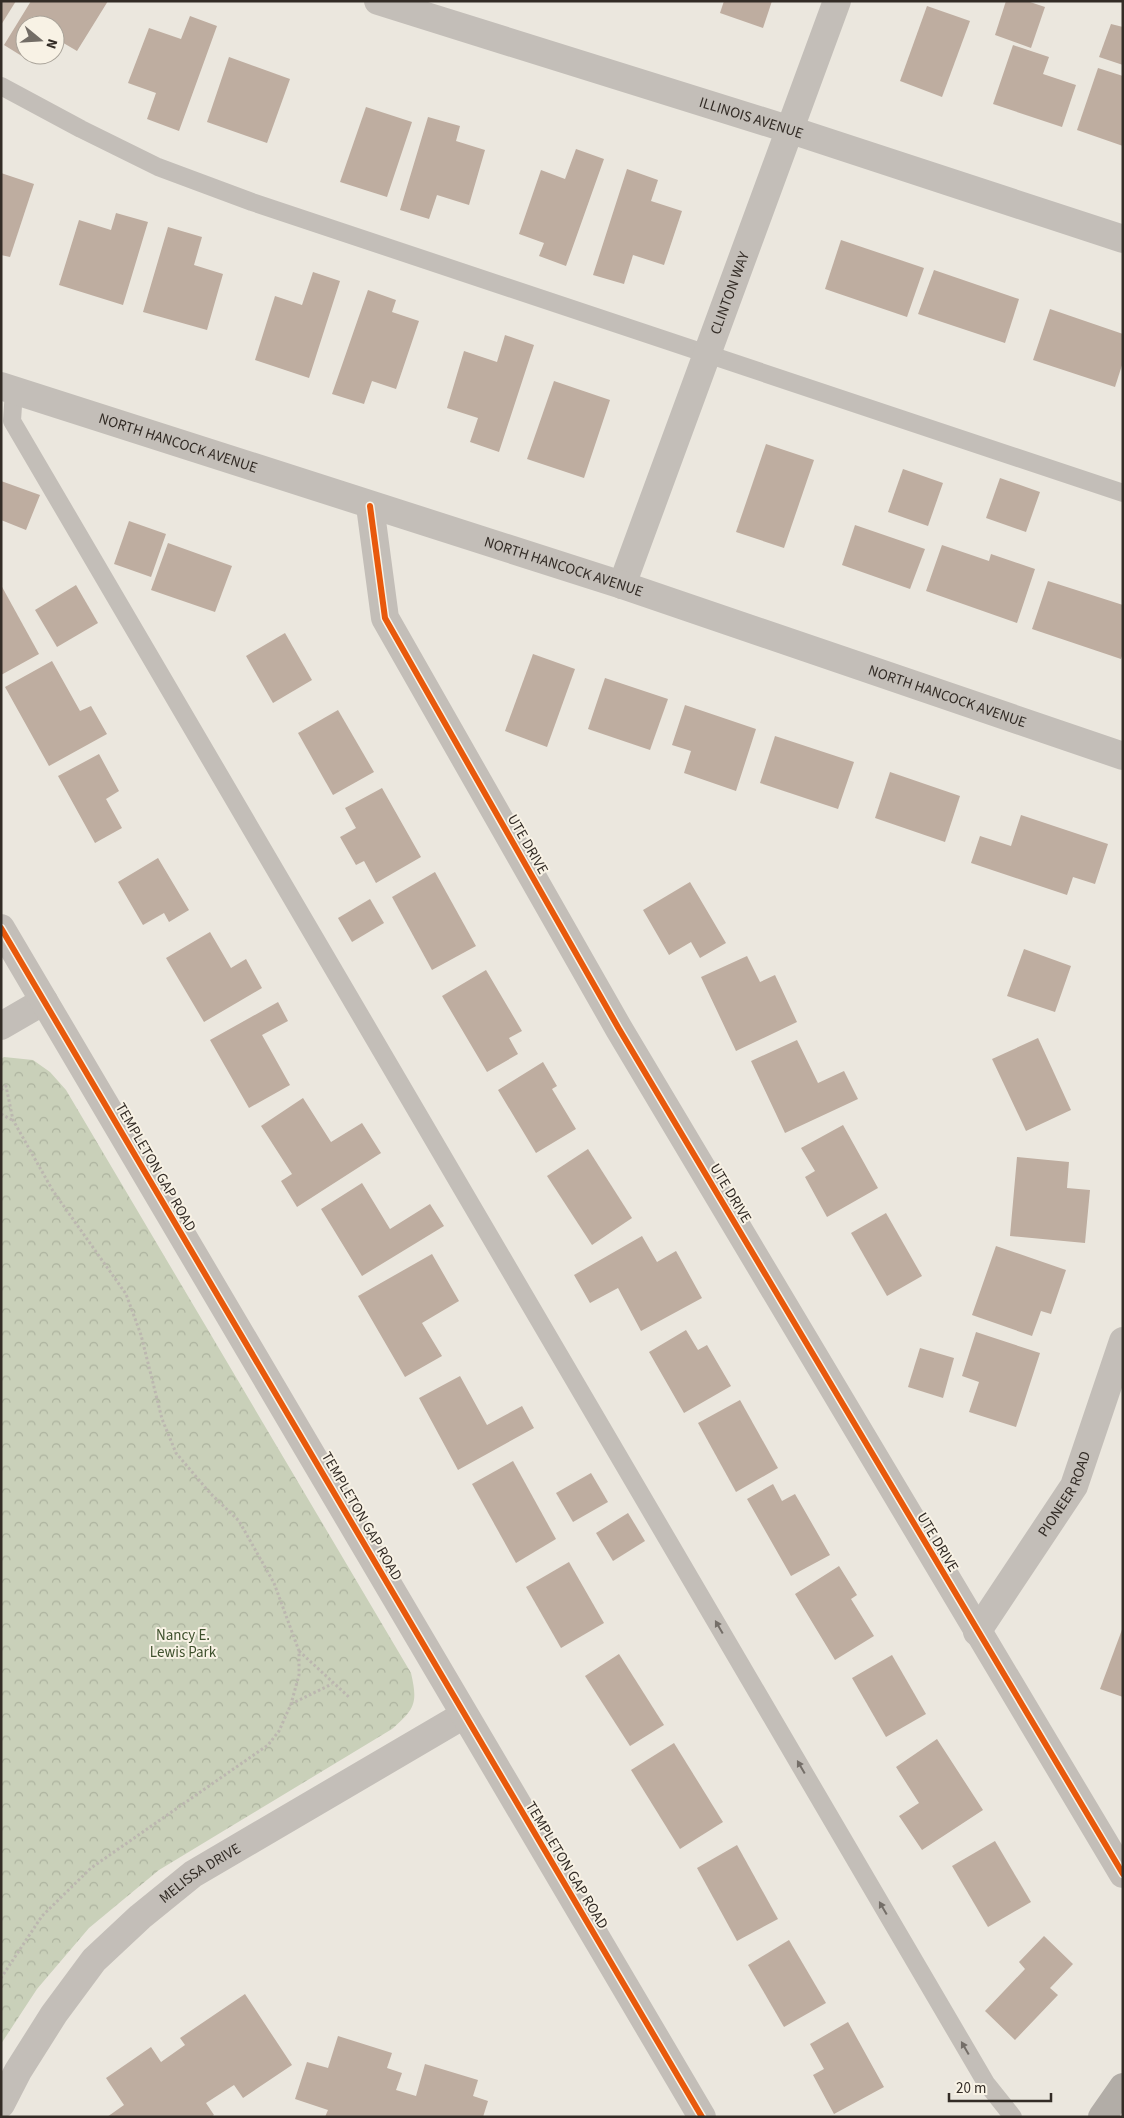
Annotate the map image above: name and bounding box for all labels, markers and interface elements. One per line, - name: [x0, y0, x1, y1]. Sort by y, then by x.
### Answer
- north arrow: [15, 15, 65, 65]
- text: N: [40, 36, 62, 51]
- street label: ILLINOIS AVENUE: [696, 92, 806, 144]
- street label: CLINTON WAY: [705, 248, 755, 338]
- street label: NORTH HANCOCK AVENUE: [96, 408, 260, 479]
- street label: NORTH HANCOCK AVENUE: [481, 532, 646, 602]
- street label: NORTH HANCOCK AVENUE: [865, 660, 1029, 733]
- street label: UTE DRIVE: [502, 810, 553, 878]
- street label: TEMPLETON GAP ROAD: [110, 1099, 201, 1235]
- street label: UTE DRIVE: [705, 1160, 757, 1227]
- street label: TEMPLETON GAP ROAD: [316, 1448, 407, 1584]
- street label: PIONEER ROAD: [1033, 1448, 1096, 1541]
- street label: UTE DRIVE: [912, 1509, 964, 1576]
- one-way arrow: [715, 1620, 723, 1635]
- park label: Nancy E. Lewis Park: [150, 1625, 217, 1663]
- one-way arrow: [797, 1761, 806, 1774]
- street label: TEMPLETON GAP ROAD: [520, 1798, 613, 1933]
- street label: MELISSA DRIVE: [155, 1838, 245, 1908]
- one-way arrow: [879, 1901, 888, 1914]
- one-way arrow: [961, 2041, 970, 2054]
- scale bar: [949, 2070, 1052, 2102]
- text: 20 m: [956, 2078, 986, 2099]

